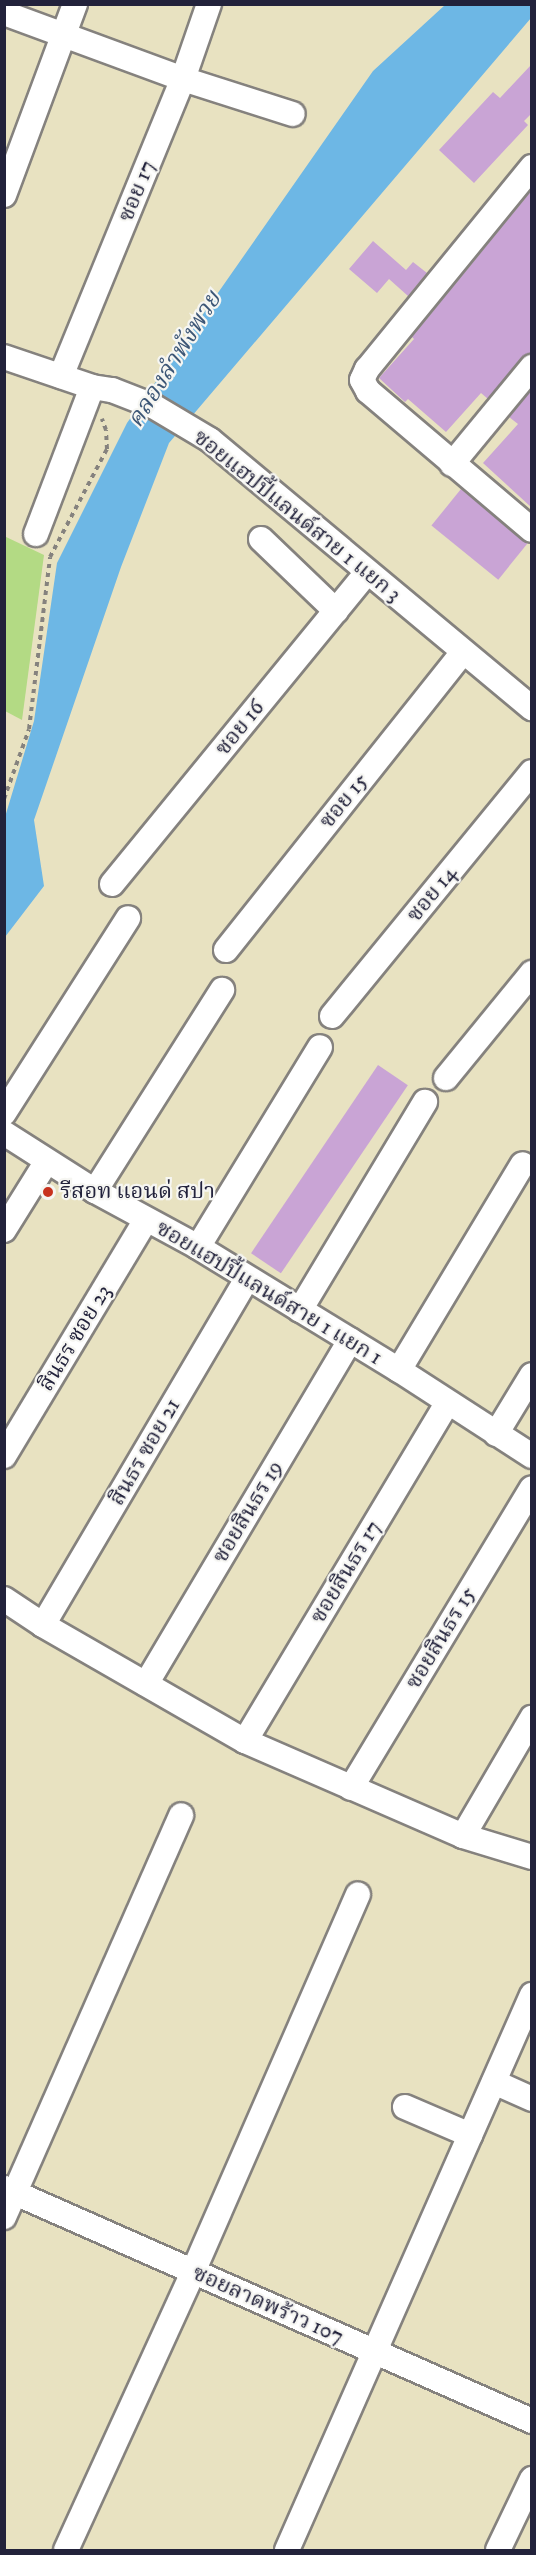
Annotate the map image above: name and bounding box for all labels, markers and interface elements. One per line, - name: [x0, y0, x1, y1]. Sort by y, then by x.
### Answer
- street label: ซอย 17: [113, 157, 161, 225]
- water label: คลองลำพังพวย: [122, 287, 228, 433]
- street label: ซอยแฮปปี้แลนด์สาย 1 แยก 3: [188, 424, 406, 608]
- street label: ซอย 16: [210, 695, 270, 761]
- street label: ซอย 15: [314, 768, 374, 834]
- street label: ซอย 14: [401, 861, 463, 927]
- place label: รีสอท แอนด่ สปา: [60, 1179, 215, 1205]
- marker: รีสอท แอนด่ สปา: [41, 1185, 55, 1199]
- street label: ซอยแฮปปี้แลนด์สาย 1 แยก 1: [151, 1215, 387, 1371]
- street label: สินธร ซอย 23: [33, 1280, 117, 1396]
- street label: สินธร ซอย 21: [104, 1394, 186, 1510]
- street label: ซอยสินธร 19: [207, 1456, 289, 1568]
- street label: ซอยสินธร 17: [305, 1516, 387, 1628]
- street label: ซอยสินธร 15: [400, 1582, 482, 1694]
- street label: ซอยลาดพร้าว 107: [188, 2260, 348, 2350]

